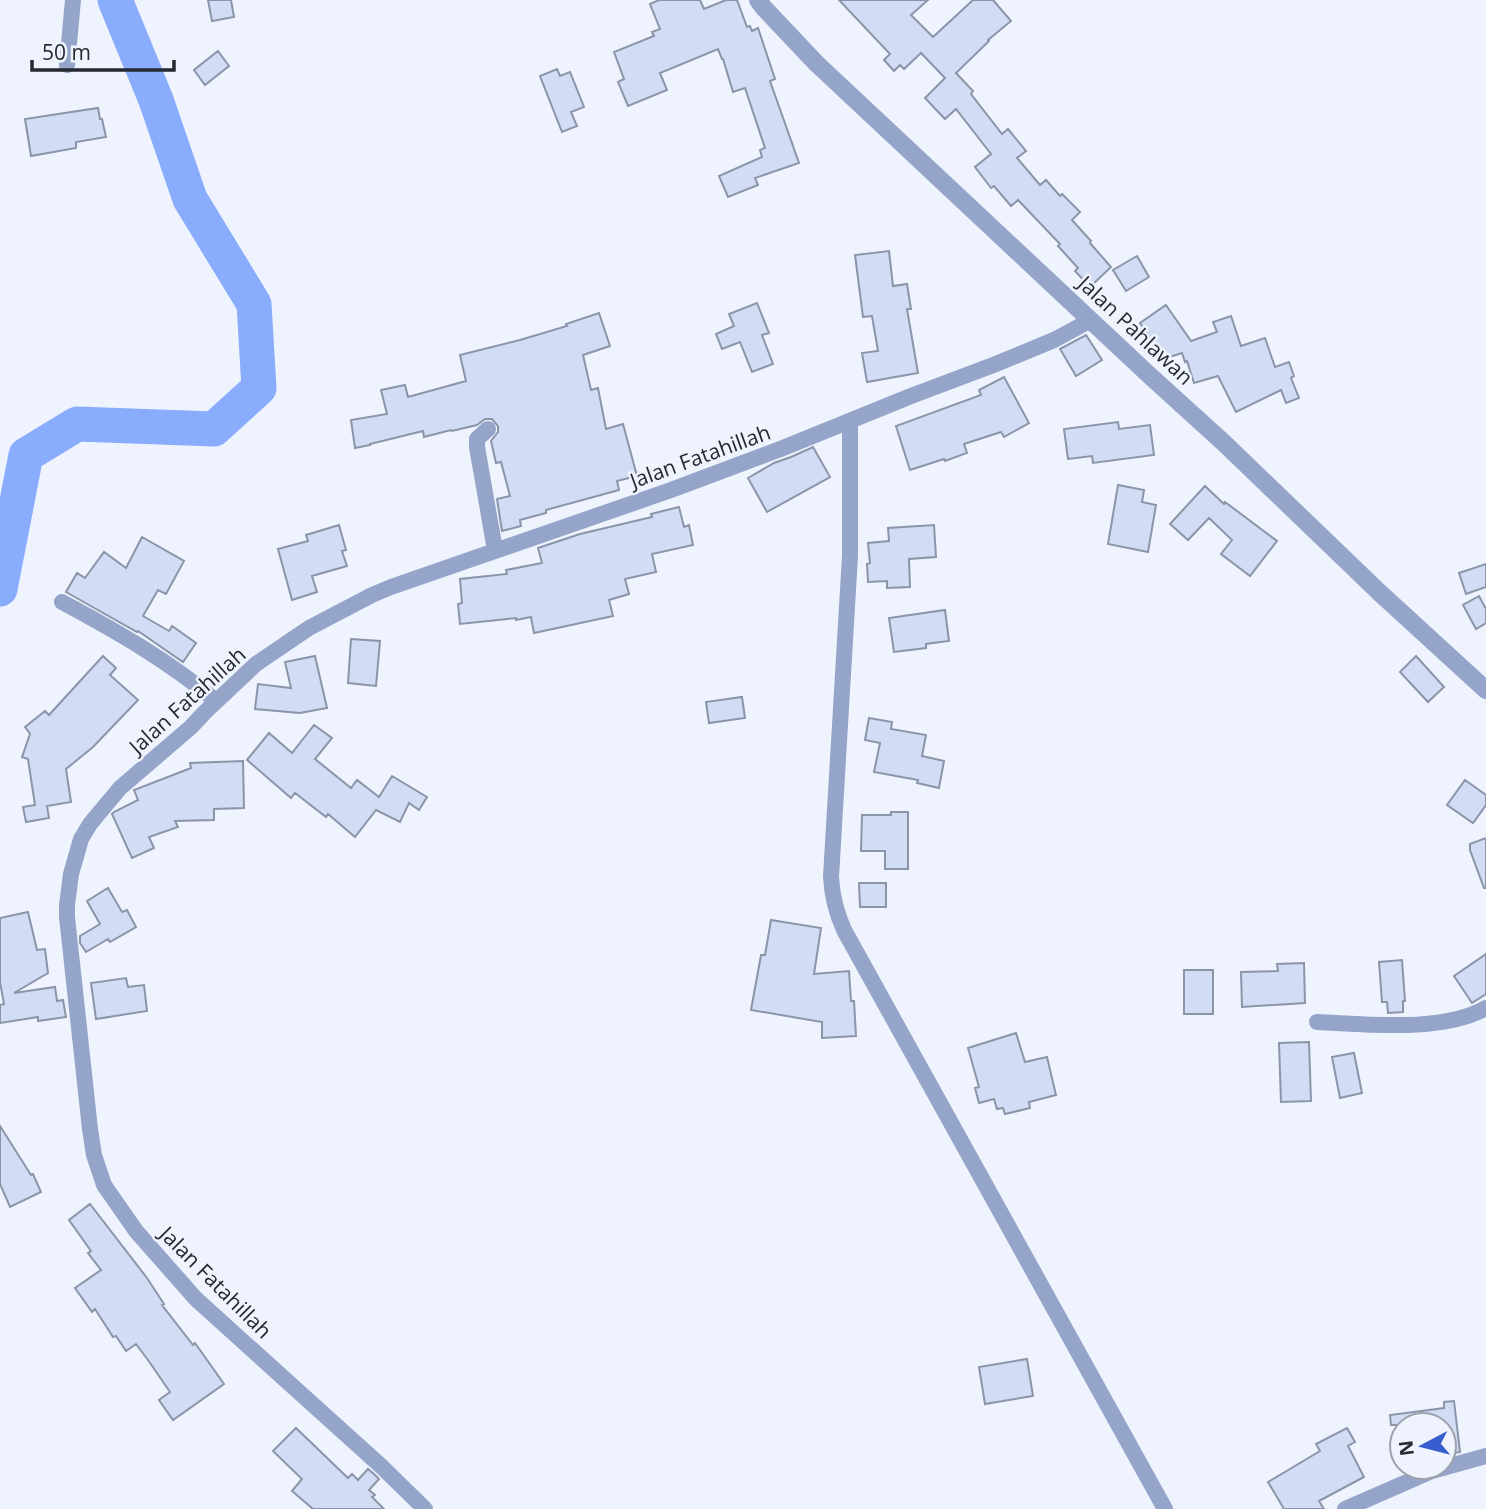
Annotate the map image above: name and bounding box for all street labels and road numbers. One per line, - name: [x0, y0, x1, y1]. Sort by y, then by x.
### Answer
- street label: Jalan Pahlawan: [1071, 268, 1200, 391]
- street label: Jalan Fatahillah: [624, 418, 774, 495]
- street label: Jalan Fatahillah: [121, 640, 251, 761]
- street label: Jalan Fatahillah: [152, 1218, 278, 1344]

